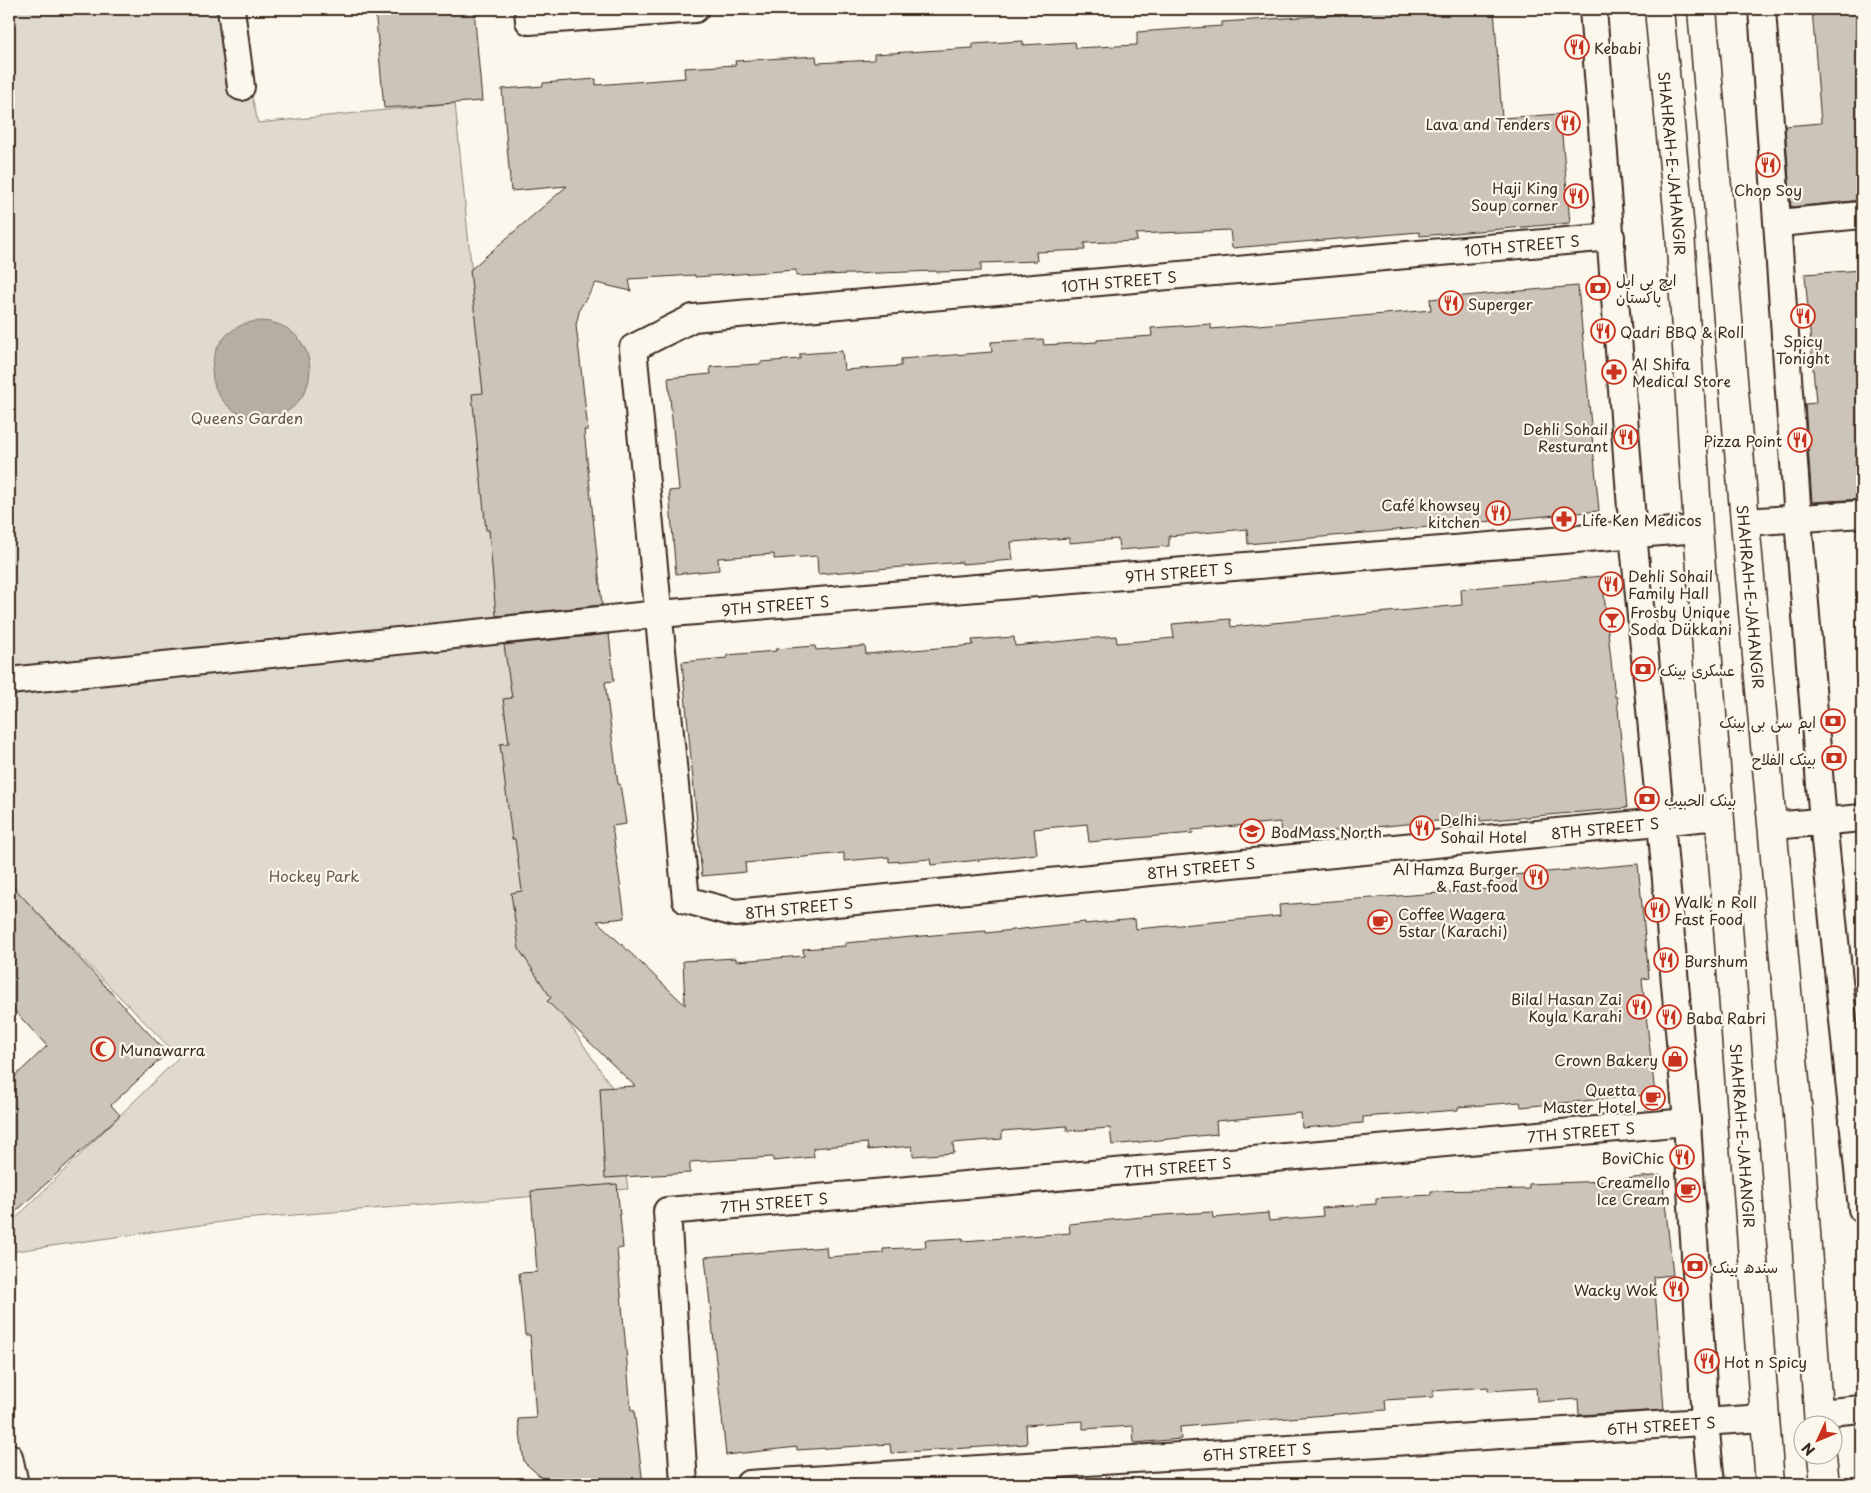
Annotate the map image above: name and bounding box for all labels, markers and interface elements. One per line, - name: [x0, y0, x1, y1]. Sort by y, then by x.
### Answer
- restaurant icon: Kebabi: [1564, 34, 1590, 60]
- place label: Kebabi: [1594, 36, 1642, 59]
- street label: SHAHRAH-E-JAHANGIR: [1653, 70, 1693, 256]
- restaurant icon: Lava and Tenders: [1555, 110, 1581, 136]
- place label: Lava and Tenders: [1426, 112, 1550, 135]
- restaurant icon: Chop Soy: [1755, 152, 1781, 178]
- place label: Haji King Soup corner: [1471, 176, 1558, 216]
- place label: Chop Soy: [1734, 178, 1802, 201]
- restaurant icon: Haji King Soup corner: [1563, 183, 1589, 209]
- street label: 10TH STREET S: [1463, 229, 1581, 261]
- street label: 10TH STREET S: [1060, 265, 1178, 297]
- place label: ایچ بی ایل پاکستان: [1616, 268, 1676, 308]
- bank icon: ایچ بی ایل پاکستان: [1585, 275, 1611, 301]
- restaurant icon: Superger: [1438, 290, 1464, 316]
- place label: Superger: [1468, 292, 1533, 315]
- restaurant icon: Spicy Tonight: [1790, 303, 1816, 329]
- restaurant icon: Qadri BBQ & Roll: [1590, 318, 1616, 344]
- place label: Qadri BBQ & Roll: [1620, 320, 1744, 343]
- place label: Spicy Tonight: [1776, 329, 1830, 369]
- place label: Al Shifa Medical Store: [1632, 352, 1731, 392]
- pharmacy icon: Al Shifa Medical Store: [1601, 359, 1627, 385]
- park label: Queens Garden: [191, 406, 303, 429]
- place label: Dehli Sohail Resturant: [1523, 417, 1608, 457]
- restaurant icon: Dehli Sohail Resturant: [1613, 424, 1639, 450]
- restaurant icon: Pizza Point: [1787, 427, 1813, 453]
- place label: Pizza Point: [1704, 429, 1782, 452]
- place label: Café khowsey kitchen: [1381, 493, 1480, 533]
- restaurant icon: Café khowsey kitchen: [1485, 500, 1511, 526]
- street label: SHAHRAH-E-JAHANGIR: [1732, 504, 1771, 690]
- pharmacy icon: Life Ken Medicos: [1551, 506, 1577, 532]
- place label: Life Ken Medicos: [1582, 508, 1701, 531]
- street label: 9TH STREET S: [1124, 556, 1234, 587]
- place label: Dehli Sohail Family Hall: [1628, 564, 1713, 604]
- restaurant icon: Dehli Sohail Family Hall: [1598, 571, 1624, 597]
- street label: 9TH STREET S: [720, 589, 830, 620]
- place label: Frosby Unique Soda Dükkani: [1630, 600, 1732, 640]
- bar icon: Frosby Unique Soda Dükkani: [1599, 607, 1625, 633]
- bank icon: عسکری بینک: [1630, 656, 1656, 682]
- place label: عسکری بینک: [1660, 658, 1735, 681]
- bank icon: ایم سی بی بینک: [1820, 708, 1846, 734]
- place label: ایم سی بی بینک: [1719, 710, 1816, 734]
- bank icon: بینک الفلاح: [1821, 745, 1847, 771]
- place label: بینک الفلاح: [1752, 747, 1816, 770]
- bank icon: بينک الحبيب: [1634, 786, 1660, 812]
- place label: بينک الحبيب: [1664, 788, 1736, 811]
- place label: Delhi Sohail Hotel: [1440, 808, 1527, 848]
- street label: 8TH STREET S: [1550, 810, 1660, 844]
- restaurant icon: Delhi Sohail Hotel: [1409, 815, 1435, 841]
- school or university icon: BodMass North: [1239, 818, 1265, 844]
- place label: BodMass North: [1270, 820, 1382, 843]
- street label: 8TH STREET S: [1146, 850, 1256, 884]
- place label: Al Hamza Burger & Fast food: [1393, 857, 1518, 897]
- park label: Hockey Park: [269, 864, 359, 887]
- restaurant icon: Al Hamza Burger & Fast food: [1523, 864, 1549, 890]
- street label: 8TH STREET S: [744, 890, 854, 923]
- place label: Walk n Roll Fast Food: [1674, 890, 1757, 930]
- restaurant icon: Walk n Roll Fast Food: [1644, 897, 1670, 923]
- place label: Coffee Wagera 5star (Karachi): [1398, 902, 1508, 942]
- cafe icon: Coffee Wagera 5star (Karachi): [1367, 909, 1393, 935]
- restaurant icon: Burshum: [1653, 947, 1679, 973]
- place label: Burshum: [1684, 949, 1748, 972]
- place label: Bilal Hasan Zai Koyla Karahi: [1511, 987, 1622, 1027]
- restaurant icon: Bilal Hasan Zai Koyla Karahi: [1626, 994, 1652, 1020]
- restaurant icon: Baba Rabri: [1656, 1004, 1682, 1030]
- place label: Baba Rabri: [1686, 1006, 1766, 1029]
- mosque icon: Munawarra: [90, 1036, 116, 1062]
- place label: Munawarra: [120, 1038, 206, 1061]
- street label: SHAHRAH-E-JAHANGIR: [1725, 1043, 1762, 1229]
- shop icon: Crown Bakery: [1662, 1046, 1688, 1072]
- place label: Crown Bakery: [1554, 1048, 1658, 1071]
- place label: Quetta Master Hotel: [1543, 1078, 1637, 1118]
- cafe icon: Quetta Master Hotel: [1640, 1085, 1666, 1111]
- street label: 7TH STREET S: [1526, 1115, 1636, 1147]
- restaurant icon: BoviChic: [1669, 1144, 1695, 1170]
- place label: BoviChic: [1601, 1146, 1664, 1169]
- street label: 7TH STREET S: [1123, 1150, 1232, 1183]
- place label: Creamello Ice Cream: [1596, 1170, 1670, 1210]
- cafe icon: Creamello Ice Cream: [1675, 1177, 1701, 1203]
- street label: 7TH STREET S: [719, 1186, 829, 1218]
- bank icon: سندھ بینک: [1682, 1253, 1708, 1279]
- place label: سندھ بینک: [1712, 1255, 1778, 1278]
- restaurant icon: Wacky Wok: [1663, 1276, 1689, 1302]
- place label: Wacky Wok: [1574, 1278, 1659, 1301]
- restaurant icon: Hot n Spicy: [1694, 1348, 1720, 1374]
- place label: Hot n Spicy: [1724, 1350, 1807, 1373]
- street label: 6TH STREET S: [1606, 1410, 1716, 1440]
- north arrow: [1794, 1416, 1844, 1466]
- street label: 6TH STREET S: [1202, 1436, 1312, 1466]
- text: N: [1797, 1438, 1820, 1461]

